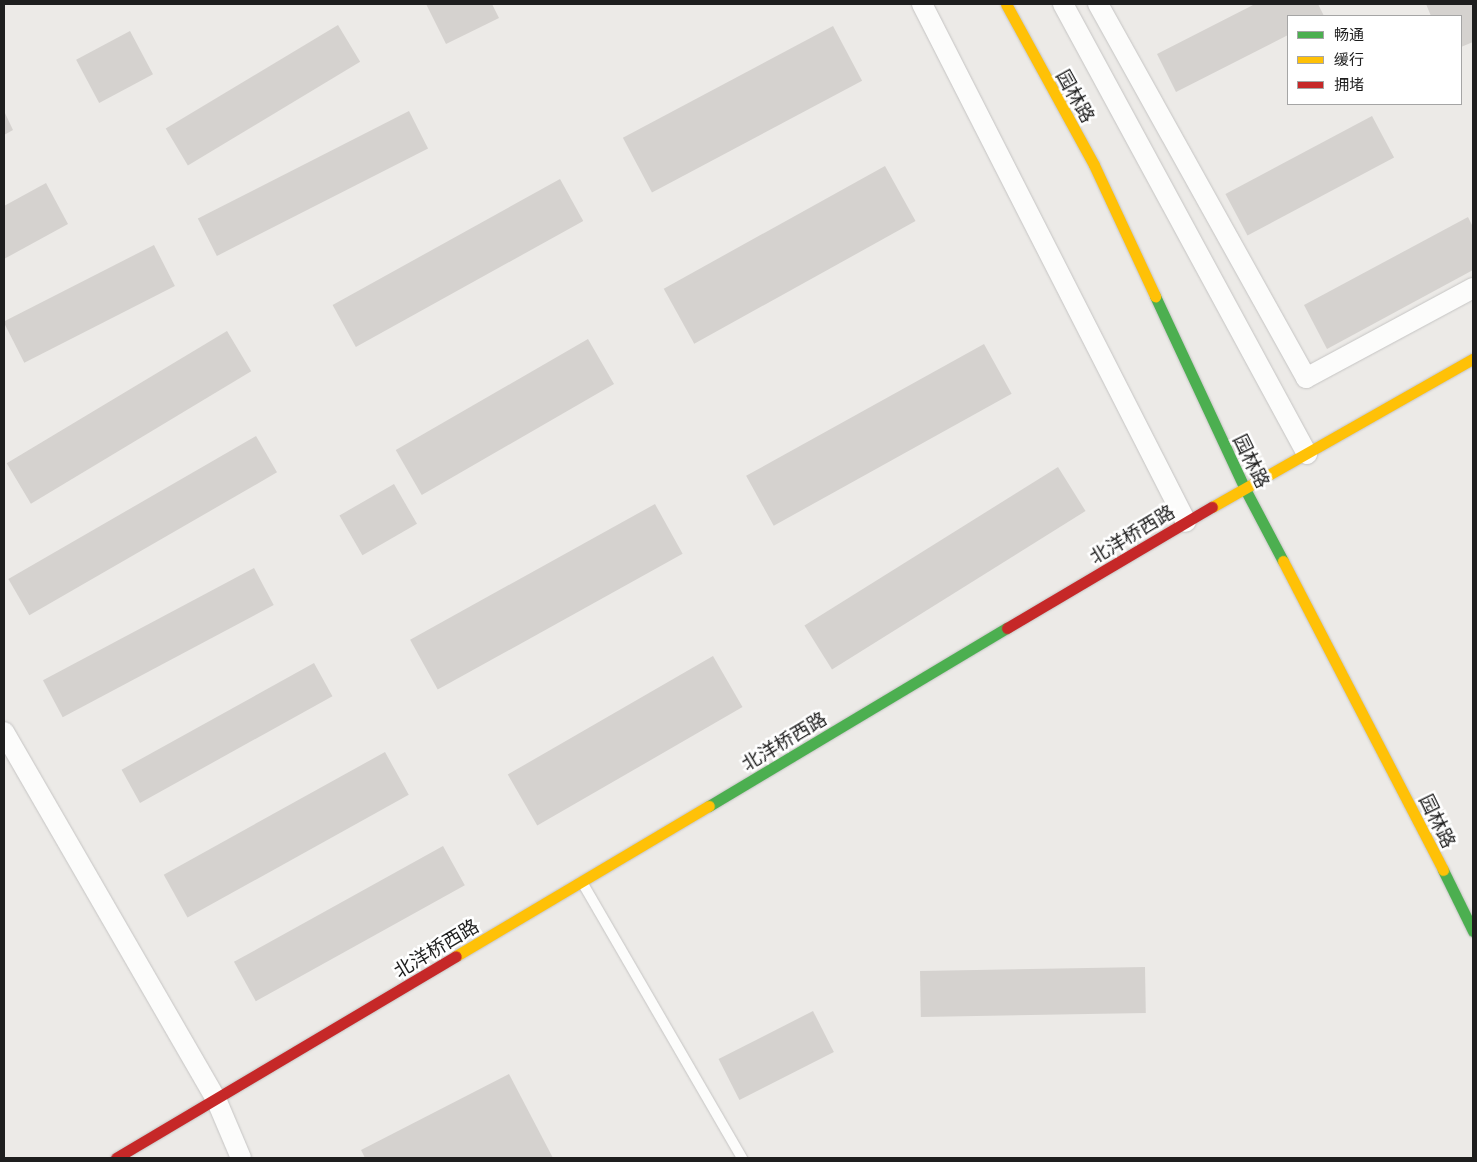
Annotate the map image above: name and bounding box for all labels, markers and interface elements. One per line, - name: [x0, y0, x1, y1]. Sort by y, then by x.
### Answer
- legend: [1287, 15, 1462, 105]
- text: 畅通: [1334, 23, 1364, 46]
- text: 缓行: [1334, 48, 1364, 71]
- street label: 园林路: [1052, 66, 1100, 126]
- text: 拥堵: [1334, 73, 1364, 96]
- street label: 园林路: [1229, 430, 1275, 492]
- street label: 北洋桥西路: [1085, 500, 1179, 568]
- street label: 北洋桥西路: [737, 707, 831, 775]
- street label: 园林路: [1415, 790, 1461, 852]
- street label: 北洋桥西路: [389, 914, 483, 982]

